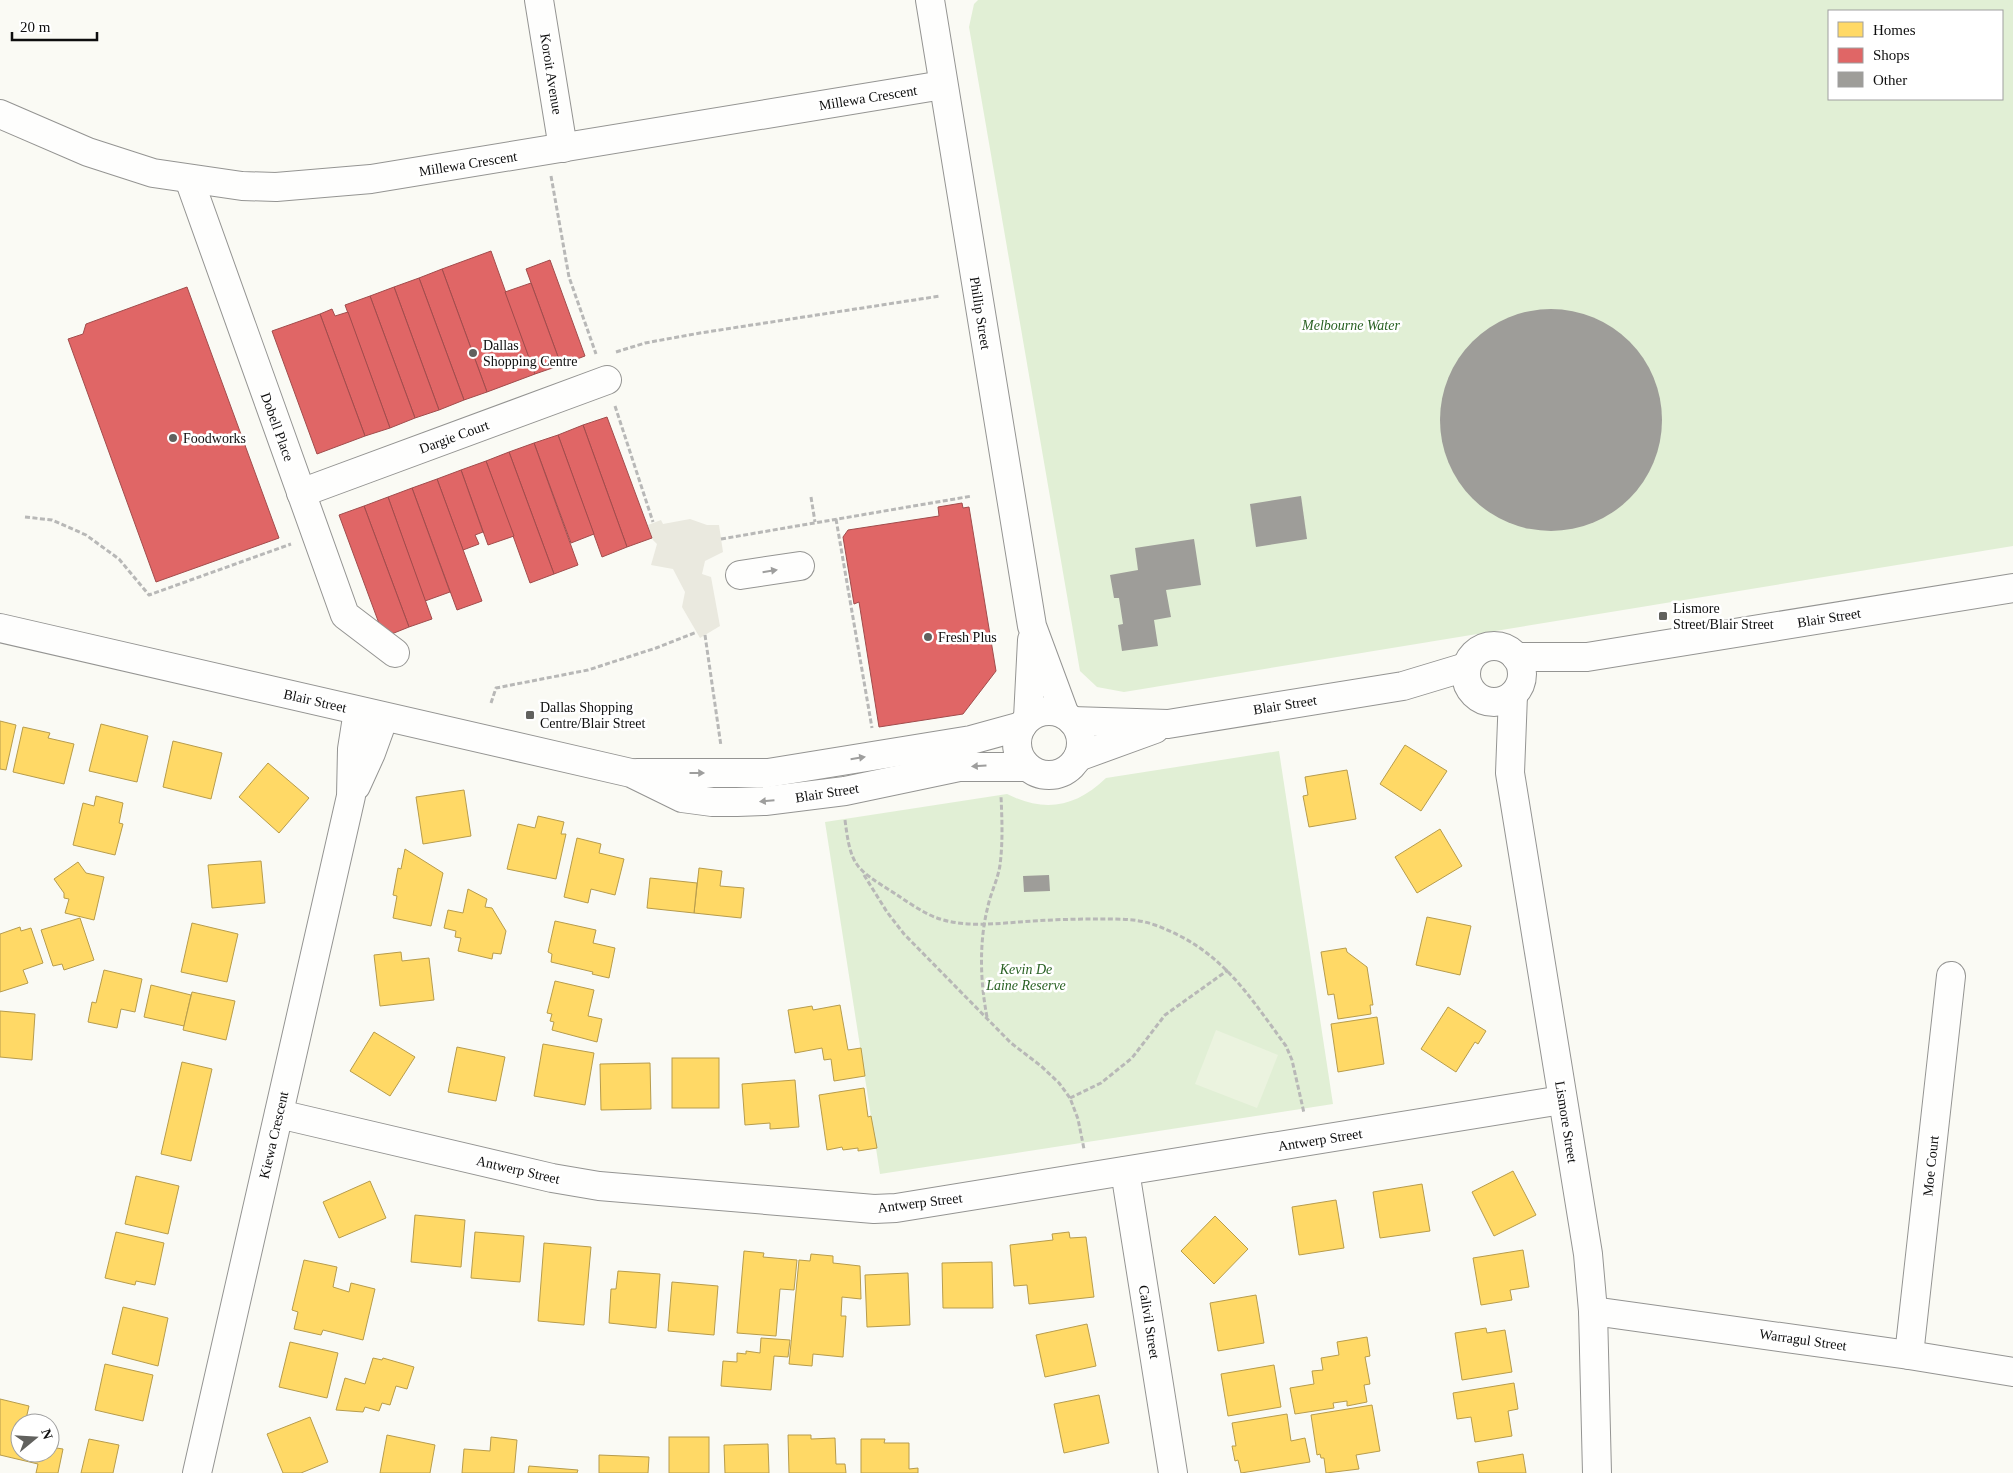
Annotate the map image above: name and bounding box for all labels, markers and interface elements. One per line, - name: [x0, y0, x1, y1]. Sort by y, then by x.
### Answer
- scale bar: [12, 10, 98, 42]
- legend: [1828, 10, 2003, 100]
- text: 20 m: [20, 19, 51, 35]
- text: Homes: [1873, 22, 1916, 38]
- street label: Koroit Avenue: [537, 32, 565, 116]
- text: Shops: [1873, 47, 1910, 63]
- text: Other: [1873, 72, 1907, 88]
- street label: Millewa Crescent: [818, 83, 918, 113]
- street label: Millewa Crescent: [418, 149, 518, 179]
- street label: Phillip Street: [967, 276, 993, 351]
- park label: Melbourne Water: [1301, 318, 1400, 333]
- place label: Dallas Shopping Centre: [483, 338, 578, 369]
- marker: Dallas Shopping Centre: [467, 347, 479, 359]
- street label: Dobell Place: [258, 391, 296, 463]
- street label: Dargie Court: [417, 417, 491, 457]
- place label: Foodworks: [183, 431, 246, 446]
- marker: Foodworks: [167, 432, 179, 444]
- one-way arrow: [762, 566, 778, 574]
- place label: Lismore Street/Blair Street: [1673, 601, 1774, 632]
- street label: Blair Street: [1796, 606, 1862, 630]
- marker: Lismore Street/Blair Street: [1657, 610, 1669, 622]
- place label: Fresh Plus: [938, 630, 997, 645]
- marker: Fresh Plus: [922, 631, 934, 643]
- street label: Blair Street: [282, 686, 348, 716]
- street label: Blair Street: [1252, 693, 1318, 717]
- place label: Dallas Shopping Centre/Blair Street: [540, 700, 645, 731]
- marker: Dallas Shopping Centre/Blair Street: [524, 709, 536, 721]
- one-way arrow: [851, 754, 867, 762]
- one-way arrow: [970, 762, 986, 770]
- one-way arrow: [689, 769, 705, 777]
- street label: Blair Street: [794, 781, 860, 805]
- one-way arrow: [758, 797, 774, 805]
- park label: Kevin De Laine Reserve: [985, 962, 1066, 993]
- street label: Lismore Street: [1552, 1080, 1580, 1164]
- street label: Kiewa Crescent: [257, 1090, 291, 1180]
- street label: Antwerp Street: [1277, 1126, 1363, 1154]
- street label: Moe Court: [1920, 1135, 1942, 1197]
- street label: Antwerp Street: [475, 1153, 561, 1187]
- street label: Antwerp Street: [877, 1190, 963, 1216]
- street label: Calivil Street: [1136, 1284, 1162, 1360]
- street label: Warragul Street: [1758, 1326, 1848, 1354]
- north arrow: [10, 1413, 60, 1463]
- text: N: [38, 1427, 56, 1441]

